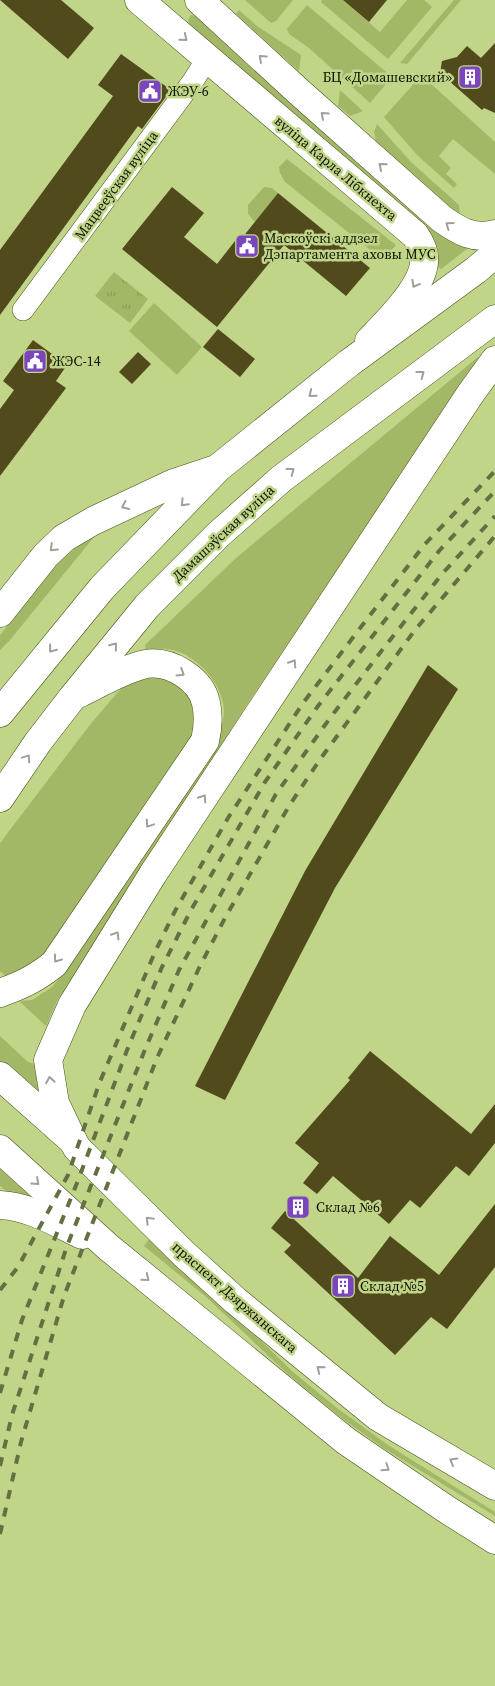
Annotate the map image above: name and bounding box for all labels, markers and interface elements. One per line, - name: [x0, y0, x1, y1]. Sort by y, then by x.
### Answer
- one-way arrow: [178, 33, 187, 42]
- one-way arrow: [259, 55, 268, 64]
- building icon: БЦ «Домашевский»: [457, 64, 483, 90]
- place label: БЦ «Домашевский»: [323, 67, 452, 87]
- public building icon: ЖЭУ-6: [137, 78, 163, 104]
- place label: ЖЭУ-6: [168, 81, 209, 101]
- street label: вуліца Карла Лібкнехта: [271, 111, 402, 226]
- one-way arrow: [321, 112, 330, 121]
- street label: Мацвееўская вуліца: [70, 126, 163, 244]
- one-way arrow: [378, 162, 387, 171]
- one-way arrow: [446, 221, 455, 231]
- place label: Маскоўскі аддзел Дэпартамента аховы МУС: [264, 228, 436, 264]
- public building icon: Маскоўскі аддзел Дэпартамента аховы МУС: [234, 233, 260, 259]
- one-way arrow: [411, 279, 421, 288]
- public building icon: ЖЭС-14: [22, 348, 48, 374]
- place label: ЖЭС-14: [52, 351, 101, 371]
- one-way arrow: [415, 371, 425, 380]
- one-way arrow: [308, 388, 317, 397]
- one-way arrow: [285, 469, 294, 477]
- street label: Дамашэўская вуліца: [167, 480, 279, 586]
- one-way arrow: [181, 497, 190, 506]
- one-way arrow: [121, 500, 130, 510]
- one-way arrow: [49, 542, 58, 551]
- one-way arrow: [49, 643, 57, 652]
- one-way arrow: [108, 643, 117, 652]
- one-way arrow: [287, 659, 296, 669]
- one-way arrow: [175, 666, 184, 676]
- one-way arrow: [21, 754, 30, 763]
- one-way arrow: [197, 795, 207, 804]
- one-way arrow: [145, 819, 155, 828]
- one-way arrow: [109, 932, 119, 941]
- one-way arrow: [54, 953, 63, 963]
- one-way arrow: [46, 1075, 56, 1084]
- one-way arrow: [31, 1176, 40, 1185]
- building icon: Склад №6: [285, 1194, 311, 1220]
- place label: Склад №6: [316, 1197, 380, 1217]
- one-way arrow: [146, 1217, 155, 1226]
- street label: праспект Дзяржынскага: [168, 1237, 303, 1358]
- one-way arrow: [140, 1272, 149, 1281]
- building icon: Склад №5: [330, 1273, 356, 1299]
- place label: Склад №5: [360, 1276, 424, 1296]
- one-way arrow: [316, 1366, 325, 1375]
- one-way arrow: [449, 1458, 458, 1468]
- one-way arrow: [381, 1462, 390, 1472]

